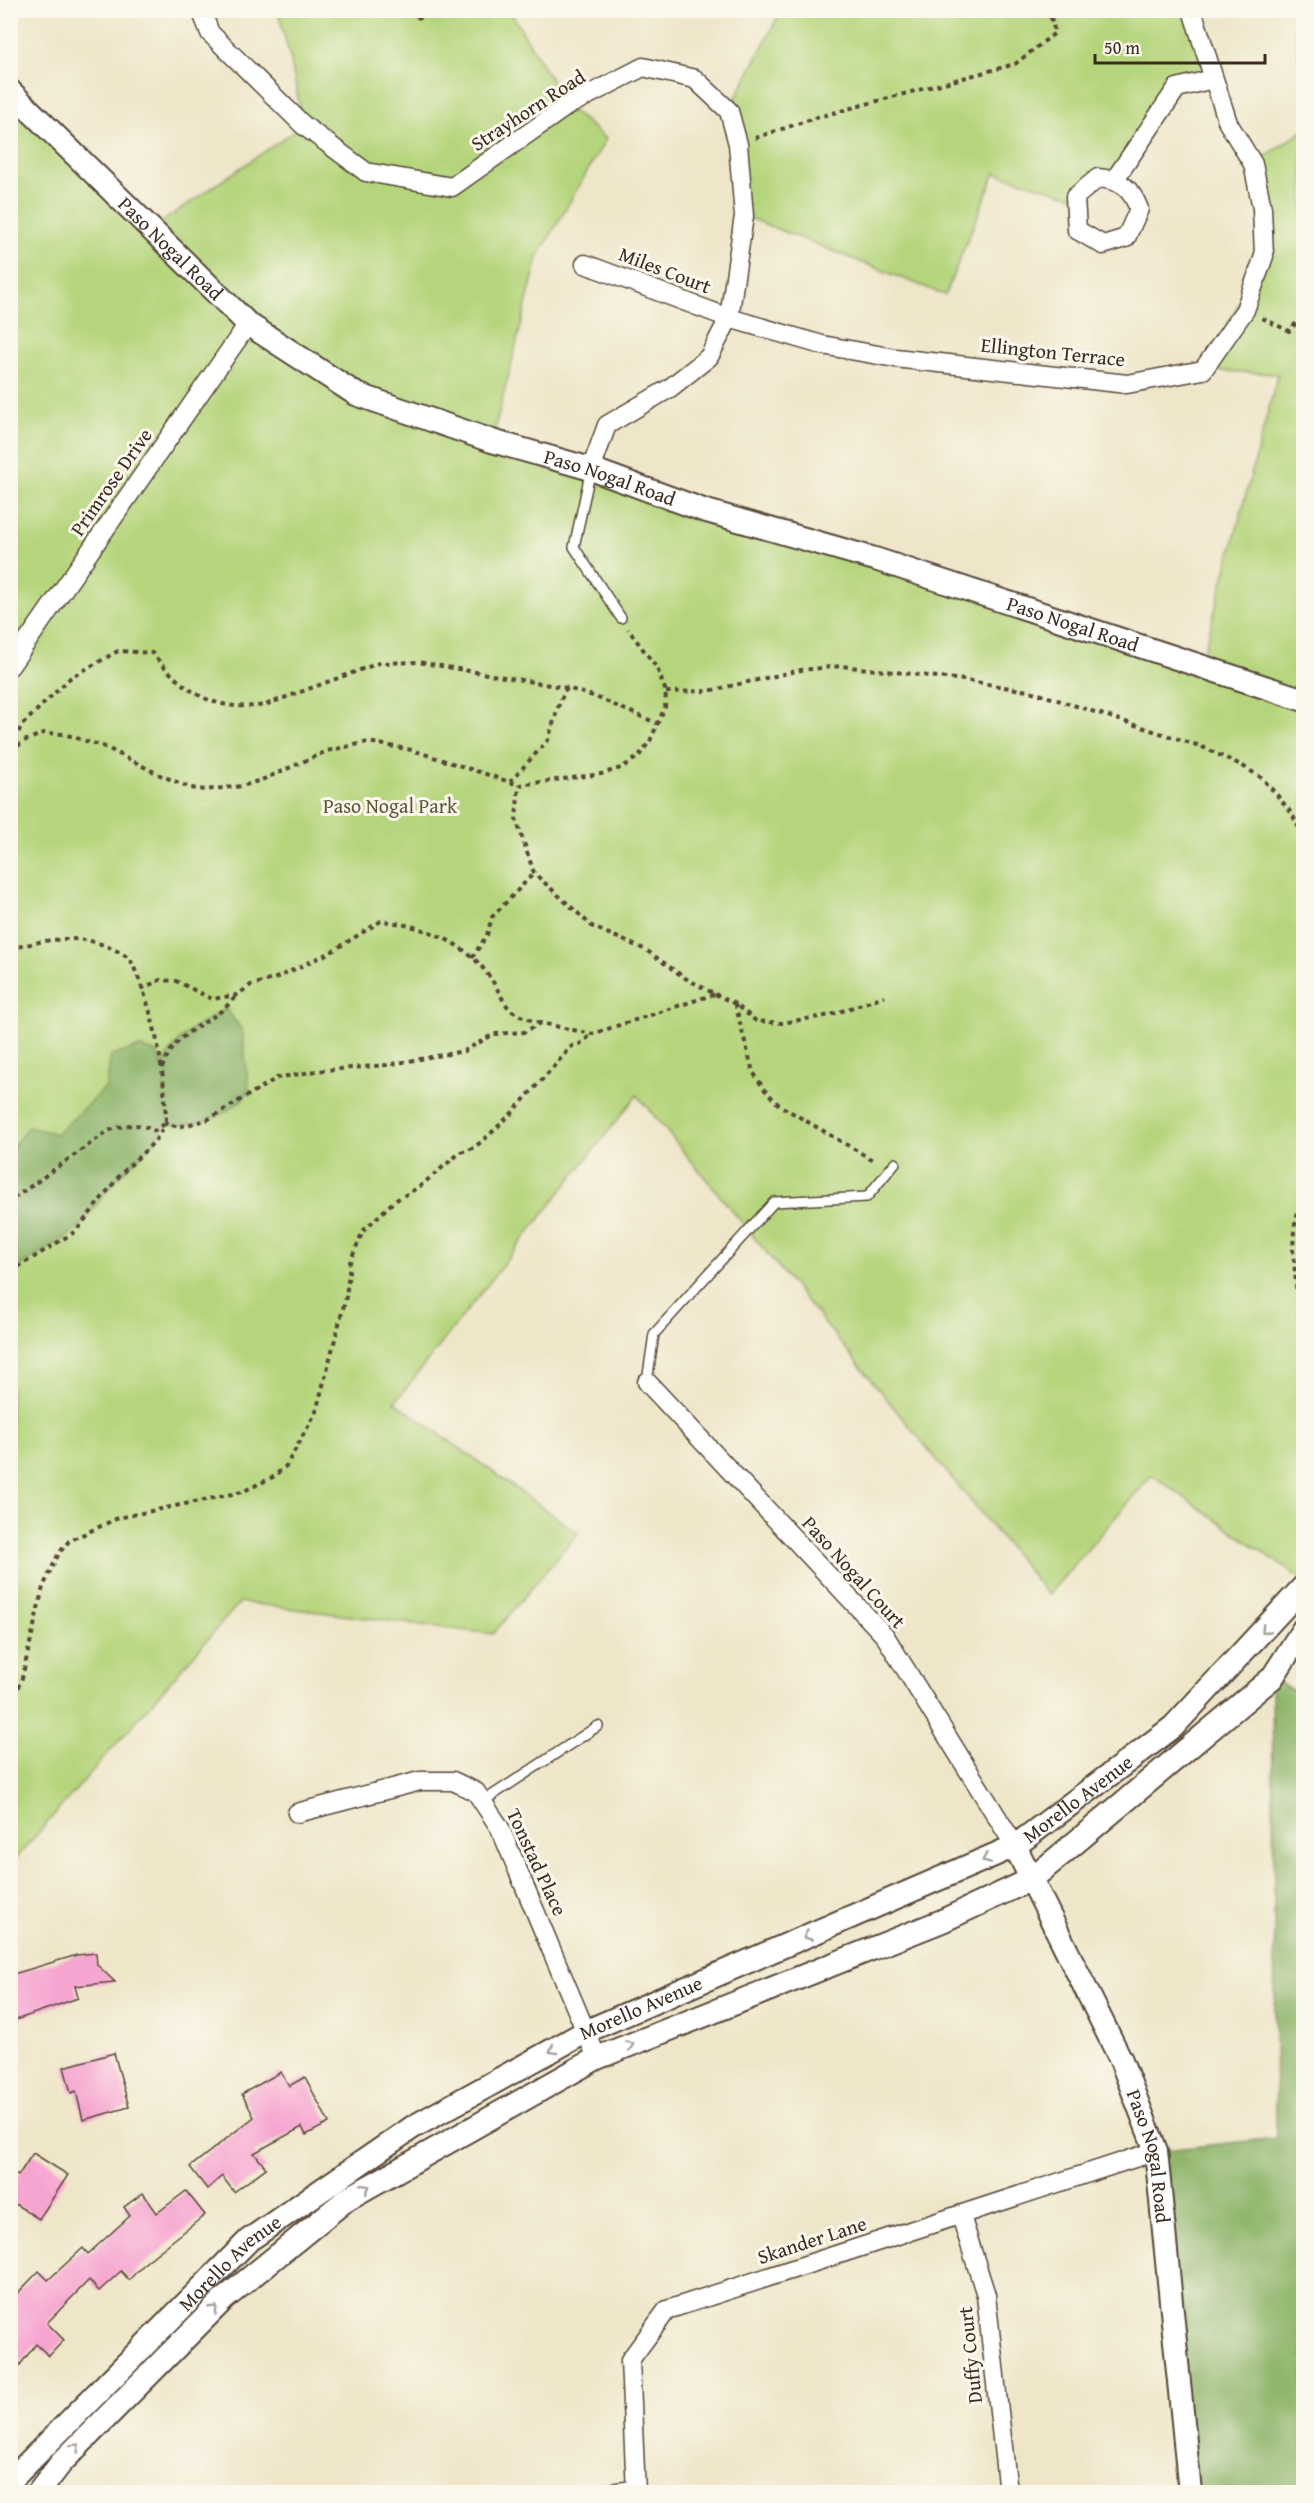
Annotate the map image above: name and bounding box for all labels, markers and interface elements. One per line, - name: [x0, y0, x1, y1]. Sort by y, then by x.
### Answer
- scale bar: [1095, 27, 1264, 65]
- text: 50 m: [1104, 34, 1140, 61]
- street label: Strayhorn Road: [465, 61, 591, 158]
- street label: Paso Nogal Road: [112, 190, 231, 307]
- street label: Miles Court: [615, 239, 715, 300]
- street label: Ellington Terrace: [980, 330, 1127, 373]
- street label: Primrose Drive: [63, 422, 159, 542]
- street label: Paso Nogal Road: [541, 441, 680, 513]
- street label: Paso Nogal Road: [1003, 588, 1143, 659]
- park label: Paso Nogal Park: [323, 791, 458, 820]
- street label: Paso Nogal Court: [796, 1509, 913, 1634]
- one-way arrow: [1261, 1623, 1272, 1634]
- street label: Morello Avenue: [1016, 1747, 1139, 1850]
- street label: Tonstad Place: [500, 1803, 575, 1920]
- one-way arrow: [982, 1852, 993, 1864]
- one-way arrow: [803, 1929, 814, 1941]
- street label: Morello Avenue: [575, 1968, 707, 2047]
- one-way arrow: [623, 2040, 634, 2052]
- one-way arrow: [549, 2043, 559, 2054]
- street label: Paso Nogal Road: [1120, 2085, 1178, 2225]
- one-way arrow: [360, 2184, 371, 2196]
- street label: Morello Avenue: [171, 2207, 287, 2317]
- street label: Skander Lane: [754, 2208, 870, 2271]
- street label: Duffy Court: [950, 2305, 989, 2405]
- one-way arrow: [206, 2306, 217, 2317]
- one-way arrow: [69, 2444, 80, 2455]

